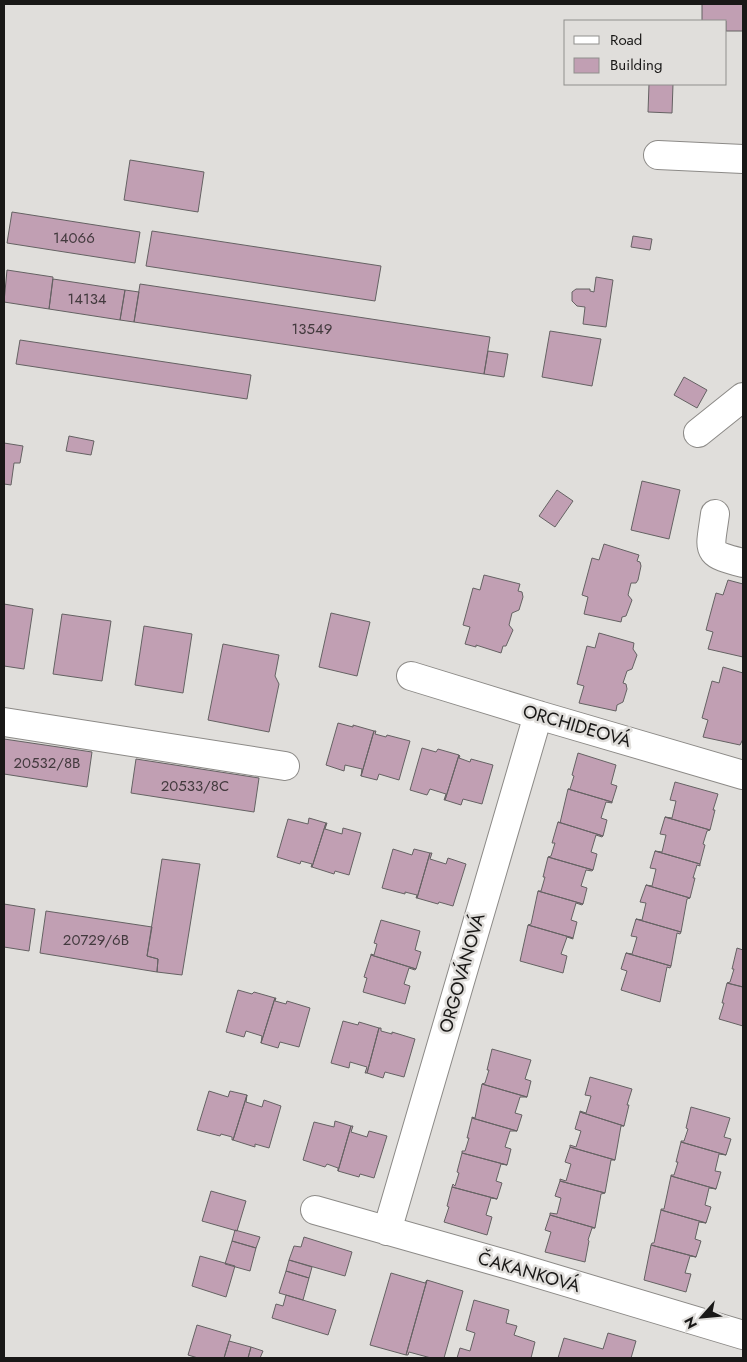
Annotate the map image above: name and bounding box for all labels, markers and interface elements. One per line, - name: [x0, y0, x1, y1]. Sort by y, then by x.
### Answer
- legend: [564, 20, 727, 85]
- text: Road: [610, 29, 642, 51]
- text: Building: [610, 54, 662, 76]
- house number: 14066: [53, 227, 95, 249]
- house number: 14134: [67, 288, 107, 310]
- house number: 13549: [292, 318, 332, 340]
- street label: ORCHIDEOVÁ: [520, 698, 634, 754]
- house number: 20532/8B: [13, 752, 81, 774]
- house number: 20533/8C: [161, 775, 229, 797]
- street label: ORGOVÁNOVÁ: [432, 910, 492, 1036]
- house number: 20729/6B: [63, 929, 129, 951]
- street label: ČAKANKOVÁ: [475, 1245, 583, 1299]
- north arrow: [677, 1292, 727, 1342]
- text: N: [679, 1313, 702, 1332]

